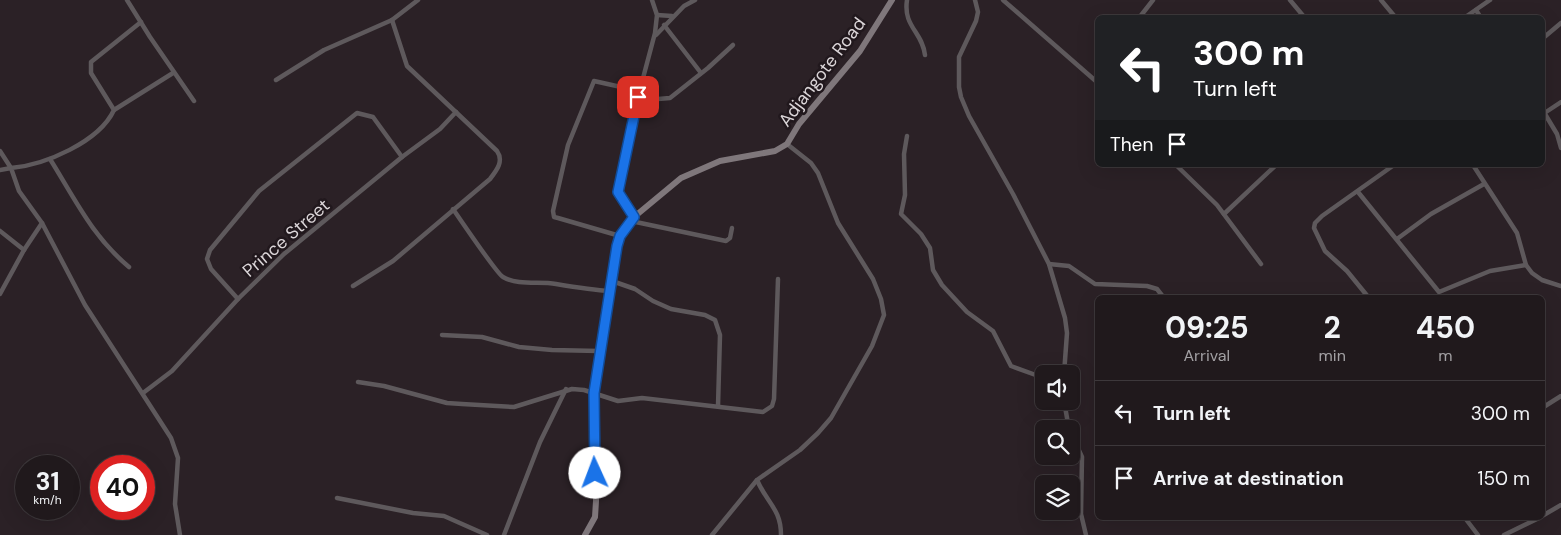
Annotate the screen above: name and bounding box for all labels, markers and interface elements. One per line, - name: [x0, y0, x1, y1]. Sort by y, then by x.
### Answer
- street label: Adjangote Road: [773, 12, 871, 132]
- text: 300 m: [1193, 30, 1305, 76]
- icon: left: [1110, 35, 1175, 100]
- text: Turn left: [1193, 74, 1277, 103]
- pin: [617, 76, 659, 118]
- icon: arrive: [624, 83, 652, 111]
- icon: arrive: [1163, 130, 1191, 158]
- text: Then: [1110, 132, 1153, 157]
- street label: Prince Street: [237, 193, 335, 283]
- text: 09:25: [1165, 308, 1249, 347]
- text: 2: [1324, 308, 1341, 347]
- text: 450: [1416, 308, 1475, 347]
- text: Arrival: [1183, 345, 1230, 366]
- text: min: [1319, 345, 1346, 366]
- text: m: [1438, 345, 1453, 366]
- map controls: [1035, 365, 1080, 520]
- button: sound: [1035, 365, 1080, 410]
- icon: left: [1110, 399, 1138, 427]
- text: Turn left: [1153, 401, 1231, 426]
- text: 300 m: [1471, 401, 1530, 426]
- button: search: [1035, 420, 1080, 465]
- position arrow: [568, 446, 620, 498]
- speed limit sign: 40: [90, 455, 155, 520]
- icon: arrive: [1110, 464, 1138, 492]
- text: 31: [35, 465, 59, 498]
- text: Arrive at destination: [1153, 466, 1344, 491]
- text: 150 m: [1478, 466, 1530, 491]
- button: layers: [1035, 475, 1080, 520]
- text: km/h: [33, 492, 62, 508]

